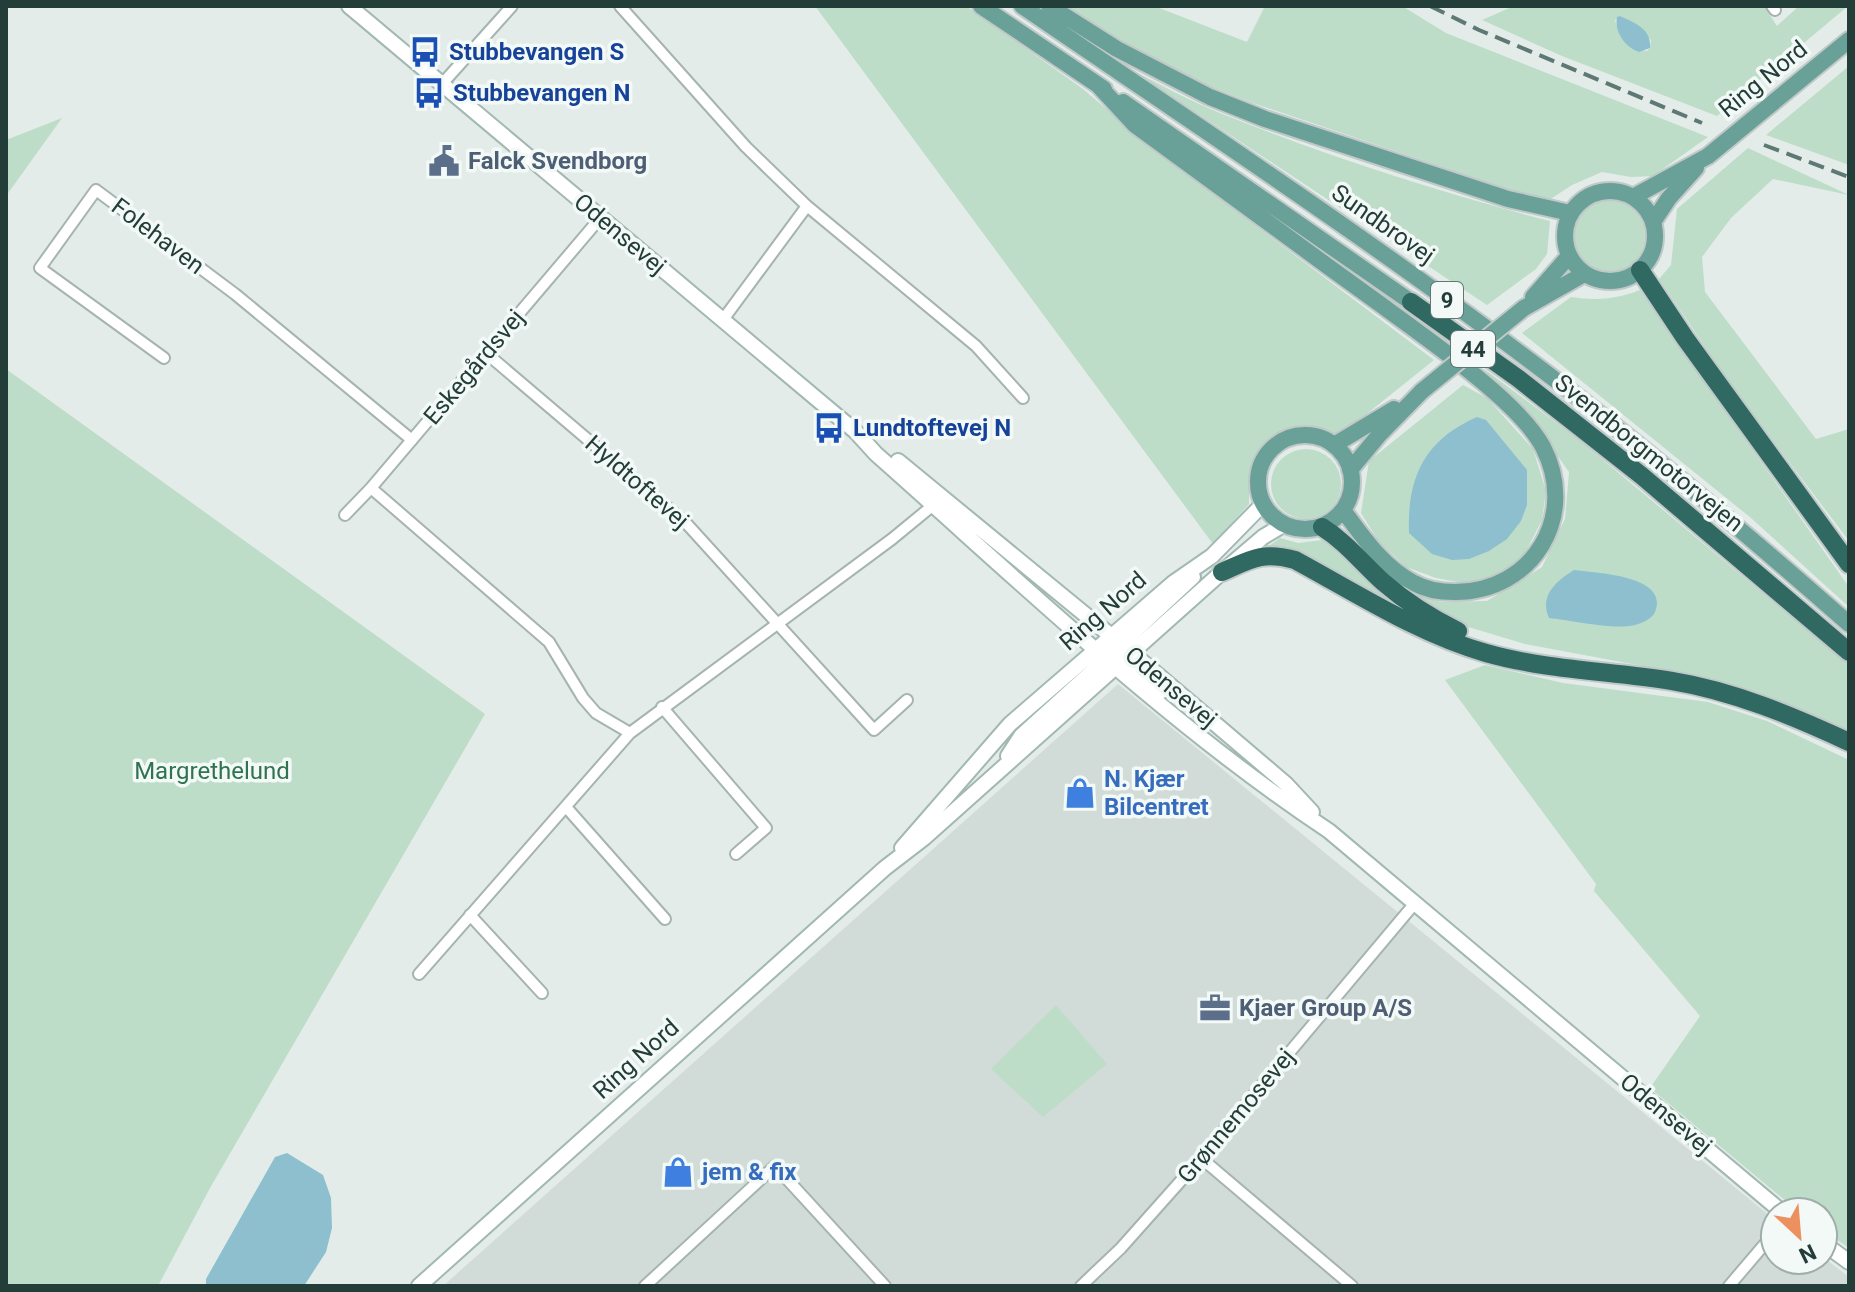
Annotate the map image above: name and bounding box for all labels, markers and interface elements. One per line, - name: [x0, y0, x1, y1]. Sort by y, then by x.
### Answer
- bus stop icon: Stubbevangen S: [408, 35, 442, 69]
- street label: Ring Nord: [1713, 35, 1813, 123]
- place label: Stubbevangen S: [449, 38, 624, 66]
- bus stop icon: Stubbevangen N: [412, 76, 446, 110]
- place label: Stubbevangen N: [453, 79, 630, 107]
- public building icon: Falck Svendborg: [427, 144, 461, 178]
- place label: Falck Svendborg: [468, 147, 647, 175]
- street label: Sundbrovej: [1326, 178, 1440, 270]
- street label: Odensevej: [569, 188, 671, 280]
- street label: Folehaven: [106, 192, 210, 280]
- road number: 9: [1431, 282, 1463, 318]
- street label: Eskegårdsvej: [418, 304, 530, 430]
- road number: 44: [1451, 331, 1495, 367]
- street label: Svendborgmotorvejen: [1549, 368, 1749, 538]
- bus stop icon: Lundtoftevej N: [812, 411, 846, 445]
- place label: Lundtoftevej N: [853, 414, 1011, 442]
- street label: Hyldtoftevej: [580, 429, 694, 535]
- street label: Ring Nord: [1054, 566, 1152, 656]
- street label: Odensevej: [1120, 641, 1222, 733]
- park label: Margrethelund: [134, 757, 290, 785]
- place label: N. Kjær Bilcentret: [1104, 765, 1209, 821]
- shop icon: N. Kjær Bilcentret: [1063, 776, 1097, 810]
- office icon: Kjaer Group A/S: [1198, 991, 1232, 1025]
- place label: Kjaer Group A/S: [1239, 994, 1412, 1022]
- street label: Ring Nord: [587, 1013, 685, 1105]
- street label: Grønnemosevej: [1172, 1043, 1300, 1189]
- street label: Odensevej: [1615, 1068, 1717, 1160]
- shop icon: jem & fix: [661, 1155, 695, 1189]
- place label: jem & fix: [700, 1158, 797, 1186]
- north arrow: [1759, 1196, 1839, 1276]
- text: N: [1795, 1239, 1820, 1268]

